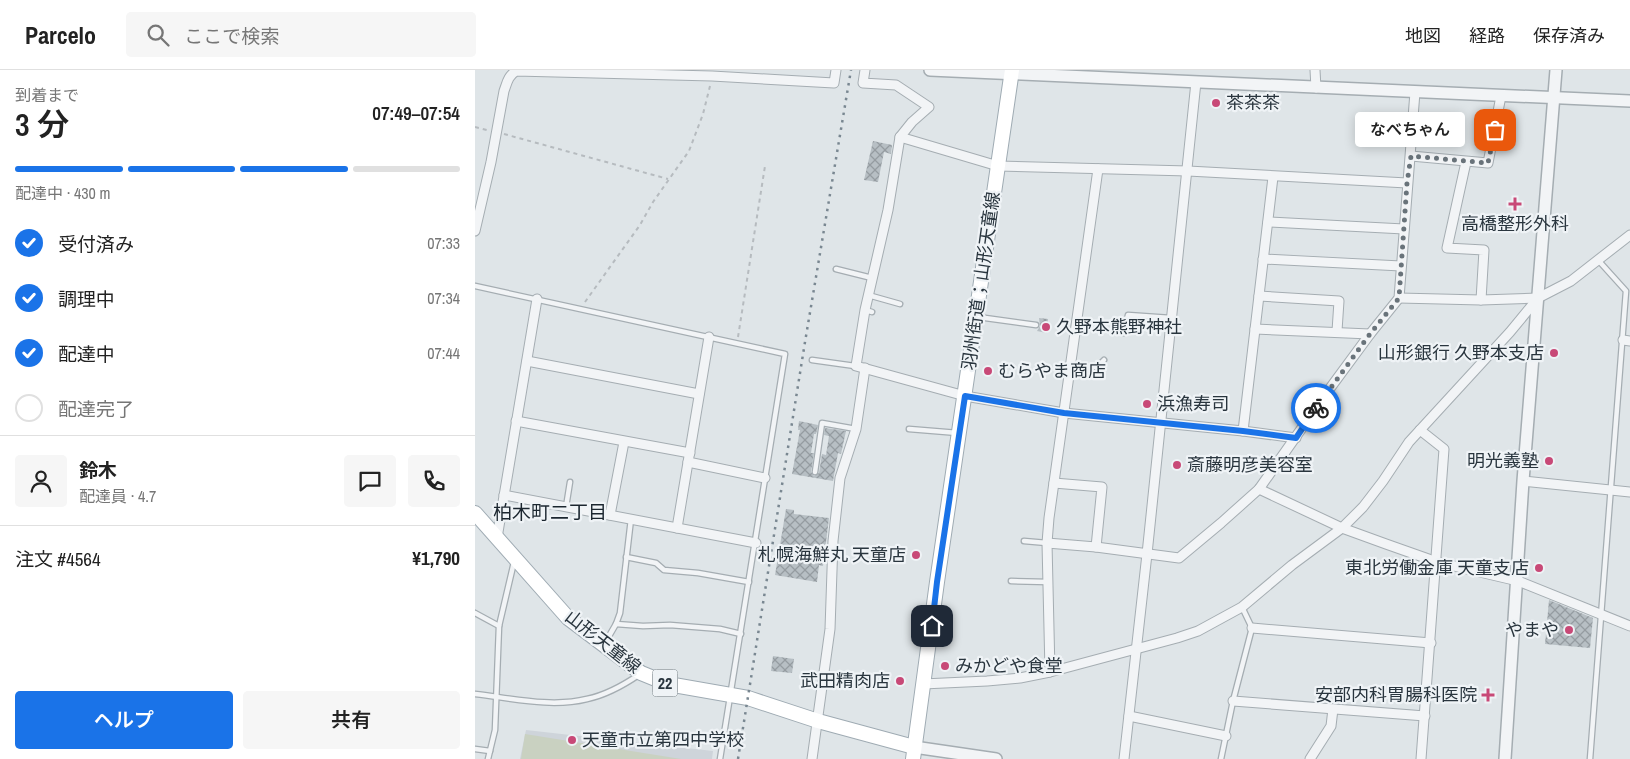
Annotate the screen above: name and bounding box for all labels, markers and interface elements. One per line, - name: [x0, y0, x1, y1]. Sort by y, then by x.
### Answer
- search box: [126, 12, 476, 57]
- text: Parcelo: [25, 19, 96, 51]
- icon: search: [144, 21, 172, 49]
- text: ここで検索: [184, 23, 279, 49]
- text: 地図: [1405, 23, 1441, 48]
- text: 経路: [1469, 23, 1505, 48]
- text: 保存済み: [1533, 23, 1605, 48]
- text: 到着まで: [15, 84, 79, 106]
- place label: 茶茶茶: [1226, 90, 1280, 115]
- marker: 茶茶茶: [1210, 97, 1222, 109]
- text: 07:49–07:54: [372, 100, 460, 126]
- text: 3 分: [15, 103, 69, 146]
- pin: [1474, 109, 1516, 151]
- callout: なべちゃん: [1355, 112, 1465, 148]
- icon: bag: [1481, 116, 1509, 144]
- text: なべちゃん: [1370, 118, 1450, 140]
- text: 配達中 · 430 m: [15, 182, 110, 204]
- street label: 羽州街道；山形天童線: [956, 190, 1005, 372]
- marker: 高橋整形外科: [1508, 197, 1522, 211]
- place label: 高橋整形外科: [1461, 211, 1569, 236]
- icon: check: [15, 229, 43, 257]
- text: 受付済み: [58, 231, 134, 257]
- text: 07:33: [427, 232, 460, 254]
- icon: check: [15, 284, 43, 312]
- text: 調理中: [58, 286, 115, 312]
- text: 07:34: [427, 287, 460, 309]
- place label: 久野本熊野神社: [1056, 314, 1182, 339]
- marker: 久野本熊野神社: [1040, 321, 1052, 333]
- icon: check: [15, 339, 43, 367]
- place label: 山形銀行 久野本支店: [1378, 340, 1544, 365]
- text: 配達中: [58, 341, 115, 367]
- text: 07:44: [427, 342, 460, 364]
- marker: 山形銀行 久野本支店: [1548, 347, 1560, 359]
- place label: むらやま商店: [998, 358, 1106, 383]
- marker: むらやま商店: [982, 365, 994, 377]
- courier: [1291, 383, 1341, 433]
- place label: 浜漁寿司: [1157, 391, 1229, 416]
- icon: bike: [1302, 394, 1330, 422]
- text: 配達完了: [58, 396, 134, 422]
- marker: 浜漁寿司: [1141, 398, 1153, 410]
- place label: 明光義塾: [1467, 448, 1539, 473]
- place label: 斎藤明彦美容室: [1187, 452, 1313, 477]
- button: person: [15, 455, 67, 507]
- button: chat: [344, 455, 396, 507]
- button: phone: [408, 455, 460, 507]
- marker: 明光義塾: [1543, 455, 1555, 467]
- text: 鈴木: [79, 457, 117, 483]
- marker: 斎藤明彦美容室: [1171, 459, 1183, 471]
- text: 配達員 · 4.7: [79, 485, 156, 507]
- district label: 柏木町二丁目: [493, 499, 607, 525]
- place label: 札幌海鮮丸 天童店: [758, 542, 906, 567]
- text: ¥1,790: [412, 545, 460, 571]
- text: 注文 #4564: [15, 546, 101, 572]
- marker: 札幌海鮮丸 天童店: [910, 549, 922, 561]
- place label: 東北労働金庫 天童支店: [1345, 555, 1529, 580]
- marker: 東北労働金庫 天童支店: [1533, 562, 1545, 574]
- street label: 山形天童線: [560, 604, 646, 679]
- pin: [911, 605, 953, 647]
- icon: home: [918, 612, 946, 640]
- place label: やまや: [1505, 617, 1559, 642]
- marker: やまや: [1563, 624, 1575, 636]
- place label: みかどや食堂: [955, 653, 1063, 678]
- marker: みかどや食堂: [939, 660, 951, 672]
- place label: 武田精肉店: [800, 668, 890, 693]
- road number: 22: [653, 670, 677, 696]
- marker: 武田精肉店: [894, 675, 906, 687]
- place label: 安部内科胃腸科医院: [1315, 682, 1477, 707]
- marker: 安部内科胃腸科医院: [1481, 688, 1495, 702]
- button: ヘルプ: [15, 691, 233, 749]
- button: 共有: [243, 691, 460, 749]
- place label: 天童市立第四中学校: [582, 727, 744, 752]
- marker: 天童市立第四中学校: [566, 734, 578, 746]

